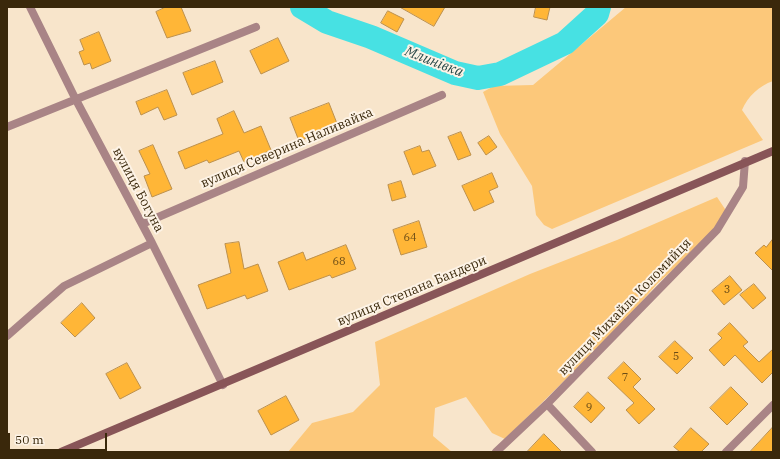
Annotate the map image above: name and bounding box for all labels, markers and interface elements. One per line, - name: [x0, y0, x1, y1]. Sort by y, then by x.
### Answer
- water label: Млинівка: [402, 43, 466, 81]
- street label: вулиця Северина Наливайка: [199, 105, 375, 191]
- street label: вулиця Богуна: [109, 145, 167, 235]
- house number: 64: [403, 231, 417, 245]
- street label: вулиця Михайла Коломийця: [555, 235, 695, 379]
- street label: вулиця Степана Бандери: [335, 252, 489, 330]
- house number: 68: [332, 255, 346, 269]
- house number: 3: [724, 283, 730, 297]
- house number: 5: [673, 350, 679, 364]
- house number: 7: [622, 371, 628, 385]
- house number: 9: [586, 401, 592, 415]
- scale bar: [10, 425, 109, 451]
- text: 50 m: [15, 432, 44, 447]

